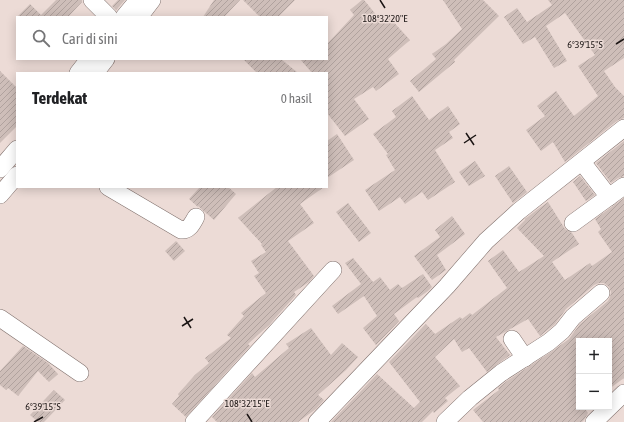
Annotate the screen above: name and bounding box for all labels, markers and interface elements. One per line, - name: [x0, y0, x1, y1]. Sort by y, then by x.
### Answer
- text: 108°32'20"E: [363, 13, 408, 24]
- search box: [16, 16, 328, 60]
- icon: search: [30, 27, 52, 49]
- text: Cari di sini: [62, 30, 118, 47]
- text: 6°39'15"S: [567, 39, 603, 50]
- text: Terdekat: [32, 88, 87, 108]
- text: 0 hasil: [281, 91, 312, 106]
- map controls: [576, 338, 612, 410]
- button: +: [576, 338, 612, 374]
- button: −: [576, 374, 612, 410]
- text: 108°32'15"E: [225, 398, 270, 409]
- text: 6°39'15"S: [25, 401, 61, 412]

